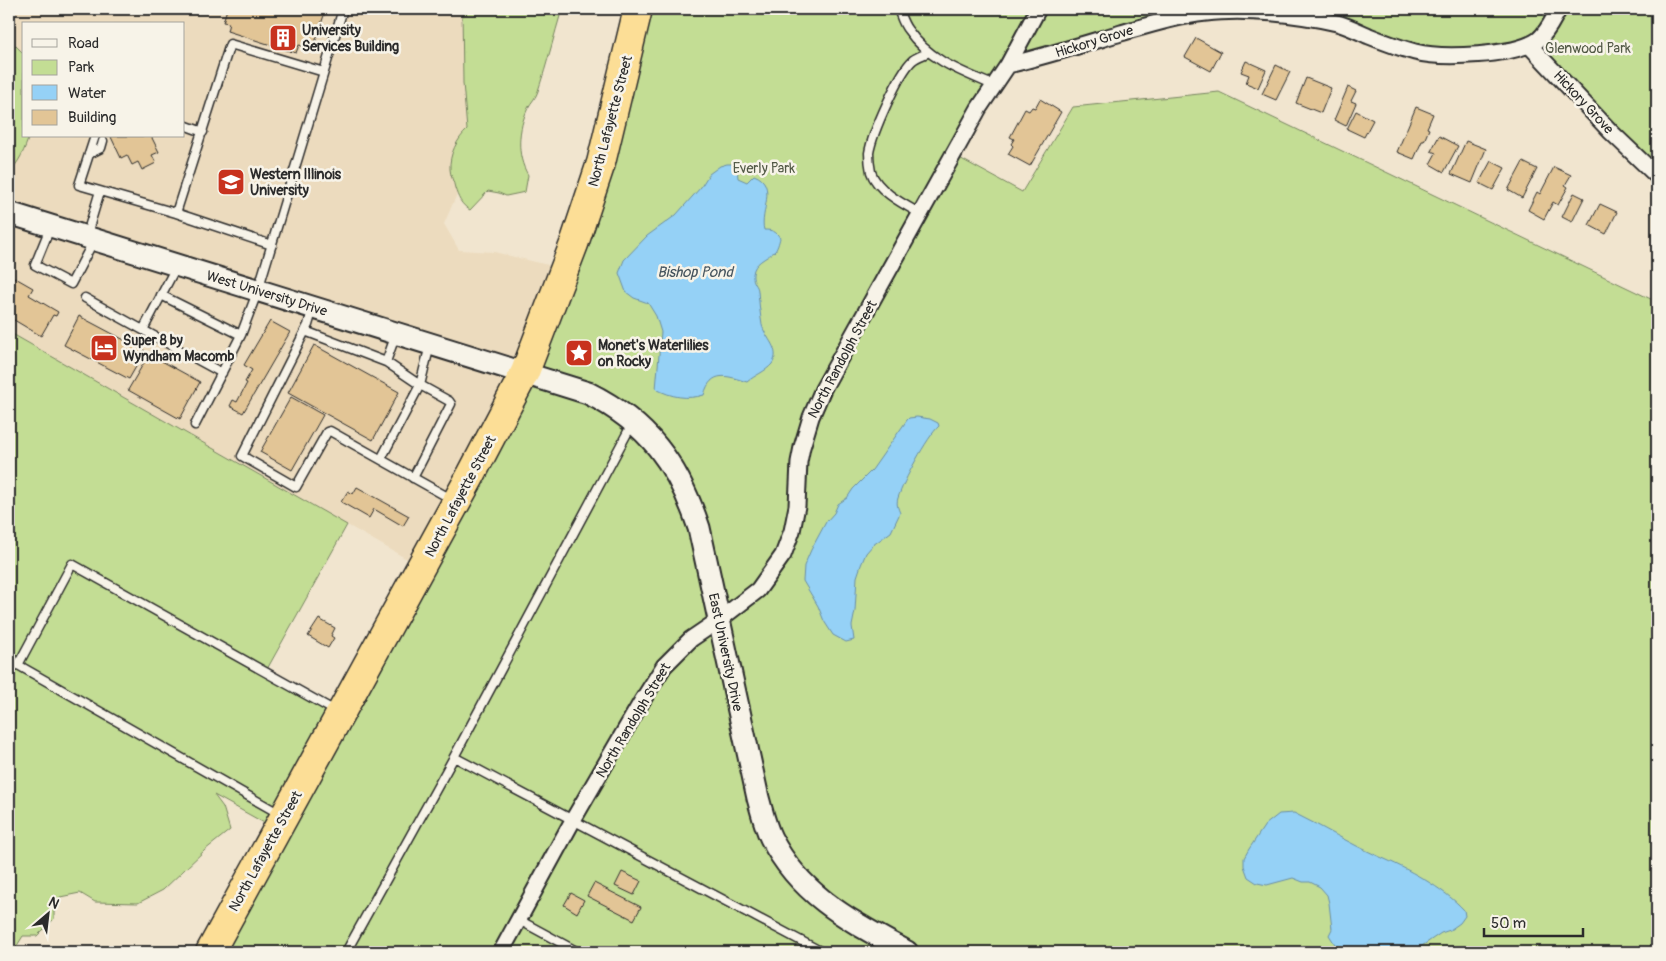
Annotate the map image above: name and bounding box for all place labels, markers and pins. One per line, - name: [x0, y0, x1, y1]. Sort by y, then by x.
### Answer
- place label: University Services Building: [302, 22, 399, 55]
- building icon: University Services Building: [268, 23, 298, 53]
- place label: Western Illinois University: [250, 166, 342, 199]
- school or university icon: Western Illinois University: [216, 167, 246, 197]
- place label: Super 8 by Wyndham Macomb: [123, 332, 234, 365]
- hotel icon: Super 8 by Wyndham Macomb: [89, 333, 119, 363]
- place label: Monet's Waterlilies on Rocky: [597, 337, 709, 370]
- place icon: Monet's Waterlilies on Rocky: [564, 338, 594, 368]

